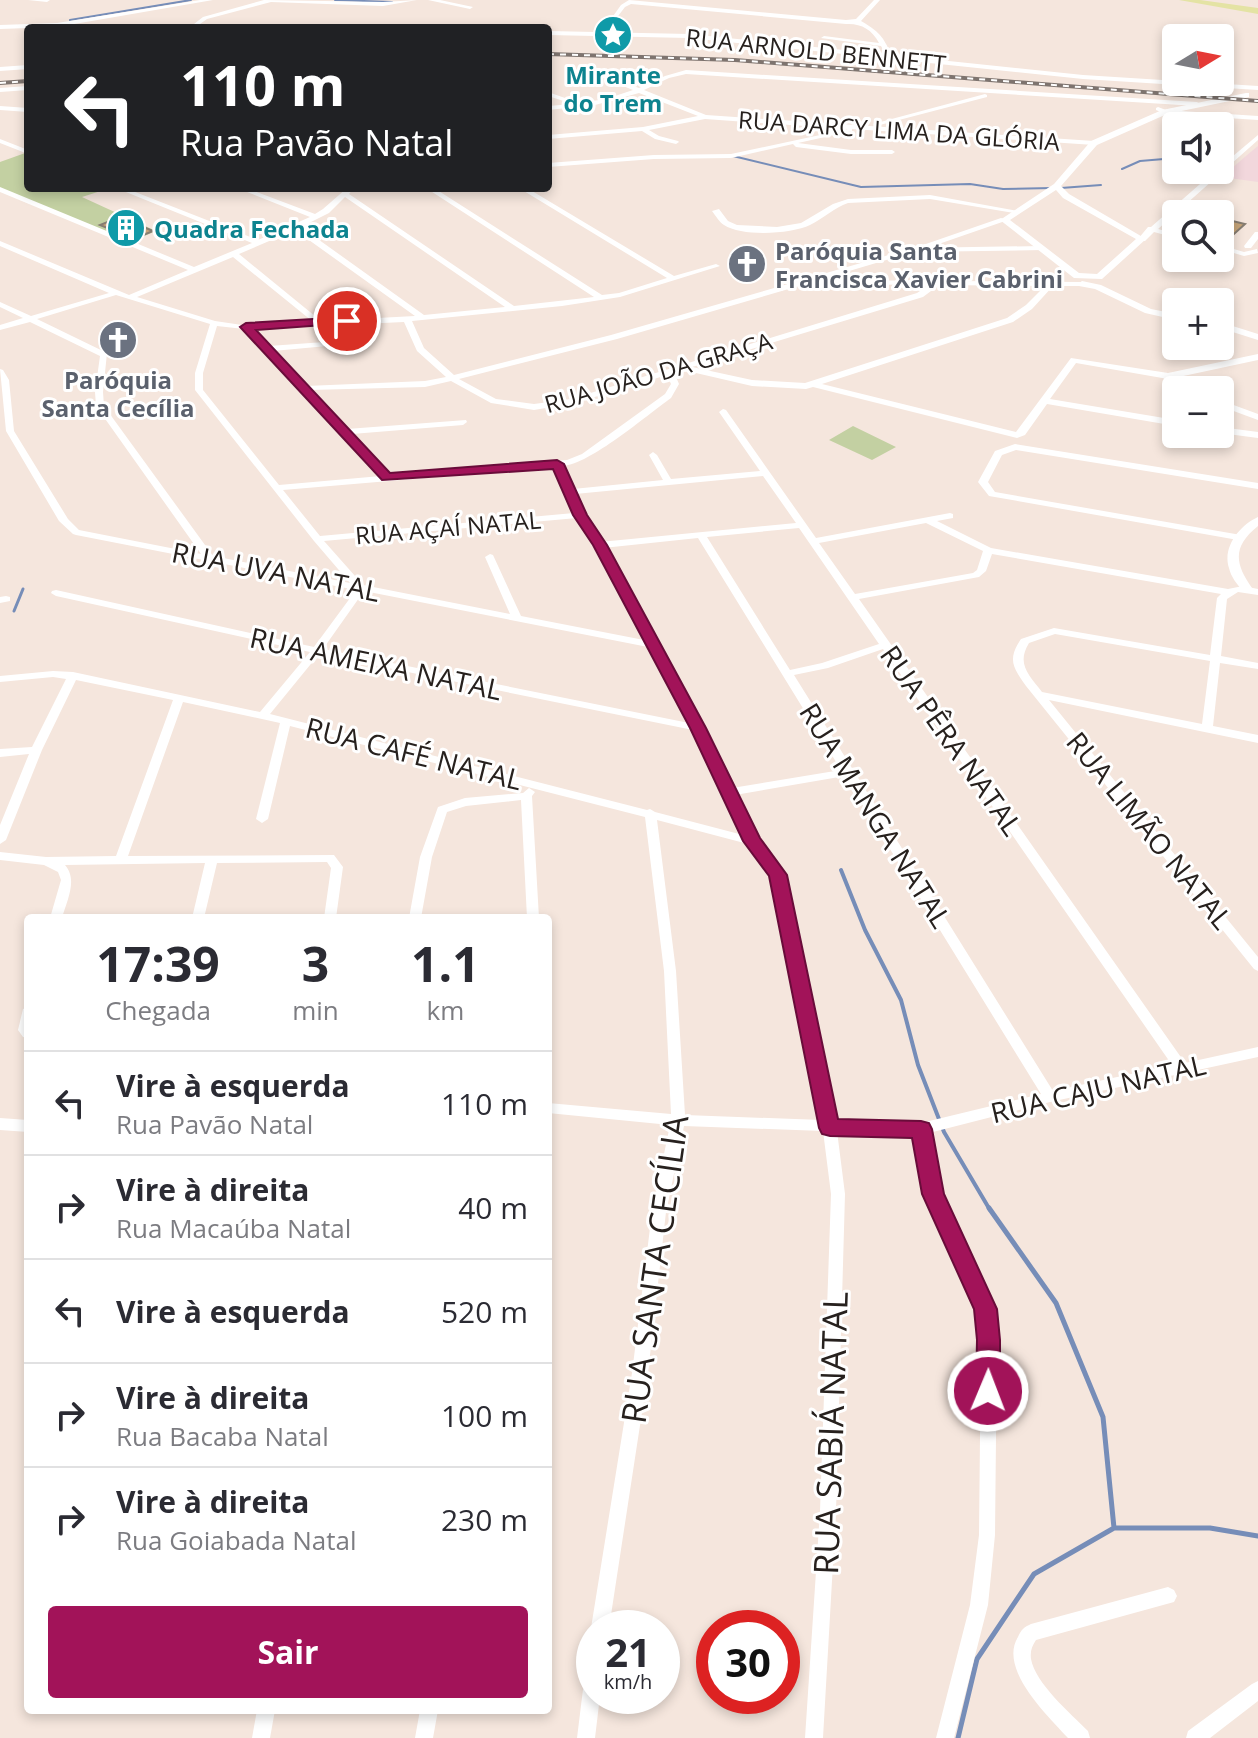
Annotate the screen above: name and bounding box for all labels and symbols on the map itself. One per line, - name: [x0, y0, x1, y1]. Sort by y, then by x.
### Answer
- place icon: Mirante do Trem: [592, 14, 634, 56]
- street label: RUA ARNOLD BENNETT: [684, 20, 948, 80]
- north arrow: [1162, 24, 1234, 96]
- place label: Mirante do Trem: [564, 58, 662, 119]
- street label: RUA DARCY LIMA DA GLÓRIA: [737, 102, 1062, 158]
- building icon: Quadra Fechada: [105, 207, 147, 249]
- place label: Quadra Fechada: [154, 212, 350, 245]
- place label: Paróquia Santa Francisca Xavier Cabrini: [775, 234, 1063, 295]
- church icon: Paróquia Santa Francisca Xavier Cabrini: [726, 243, 768, 285]
- pin: [313, 287, 381, 355]
- church icon: Paróquia Santa Cecília: [97, 319, 139, 361]
- street label: RUA JOÃO DA GRAÇA: [540, 323, 777, 420]
- place label: Paróquia Santa Cecília: [42, 363, 194, 424]
- street label: RUA AÇAÍ NATAL: [354, 502, 542, 552]
- street label: RUA UVA NATAL: [169, 532, 383, 610]
- street label: RUA AMEIXA NATAL: [247, 618, 505, 708]
- street label: RUA PÊRA NATAL: [872, 637, 1032, 843]
- street label: RUA MANGA NATAL: [791, 695, 961, 935]
- street label: RUA CAFÉ NATAL: [302, 708, 526, 798]
- street label: RUA LIMÃO NATAL: [1059, 723, 1241, 937]
- street label: RUA CAJU NATAL: [987, 1045, 1209, 1131]
- street label: RUA SANTA CECÍLIA: [610, 1111, 698, 1426]
- street label: RUA SABIÁ NATAL: [802, 1291, 858, 1575]
- position arrow: [946, 1349, 1030, 1433]
- speed limit sign: 30: [696, 1610, 800, 1714]

